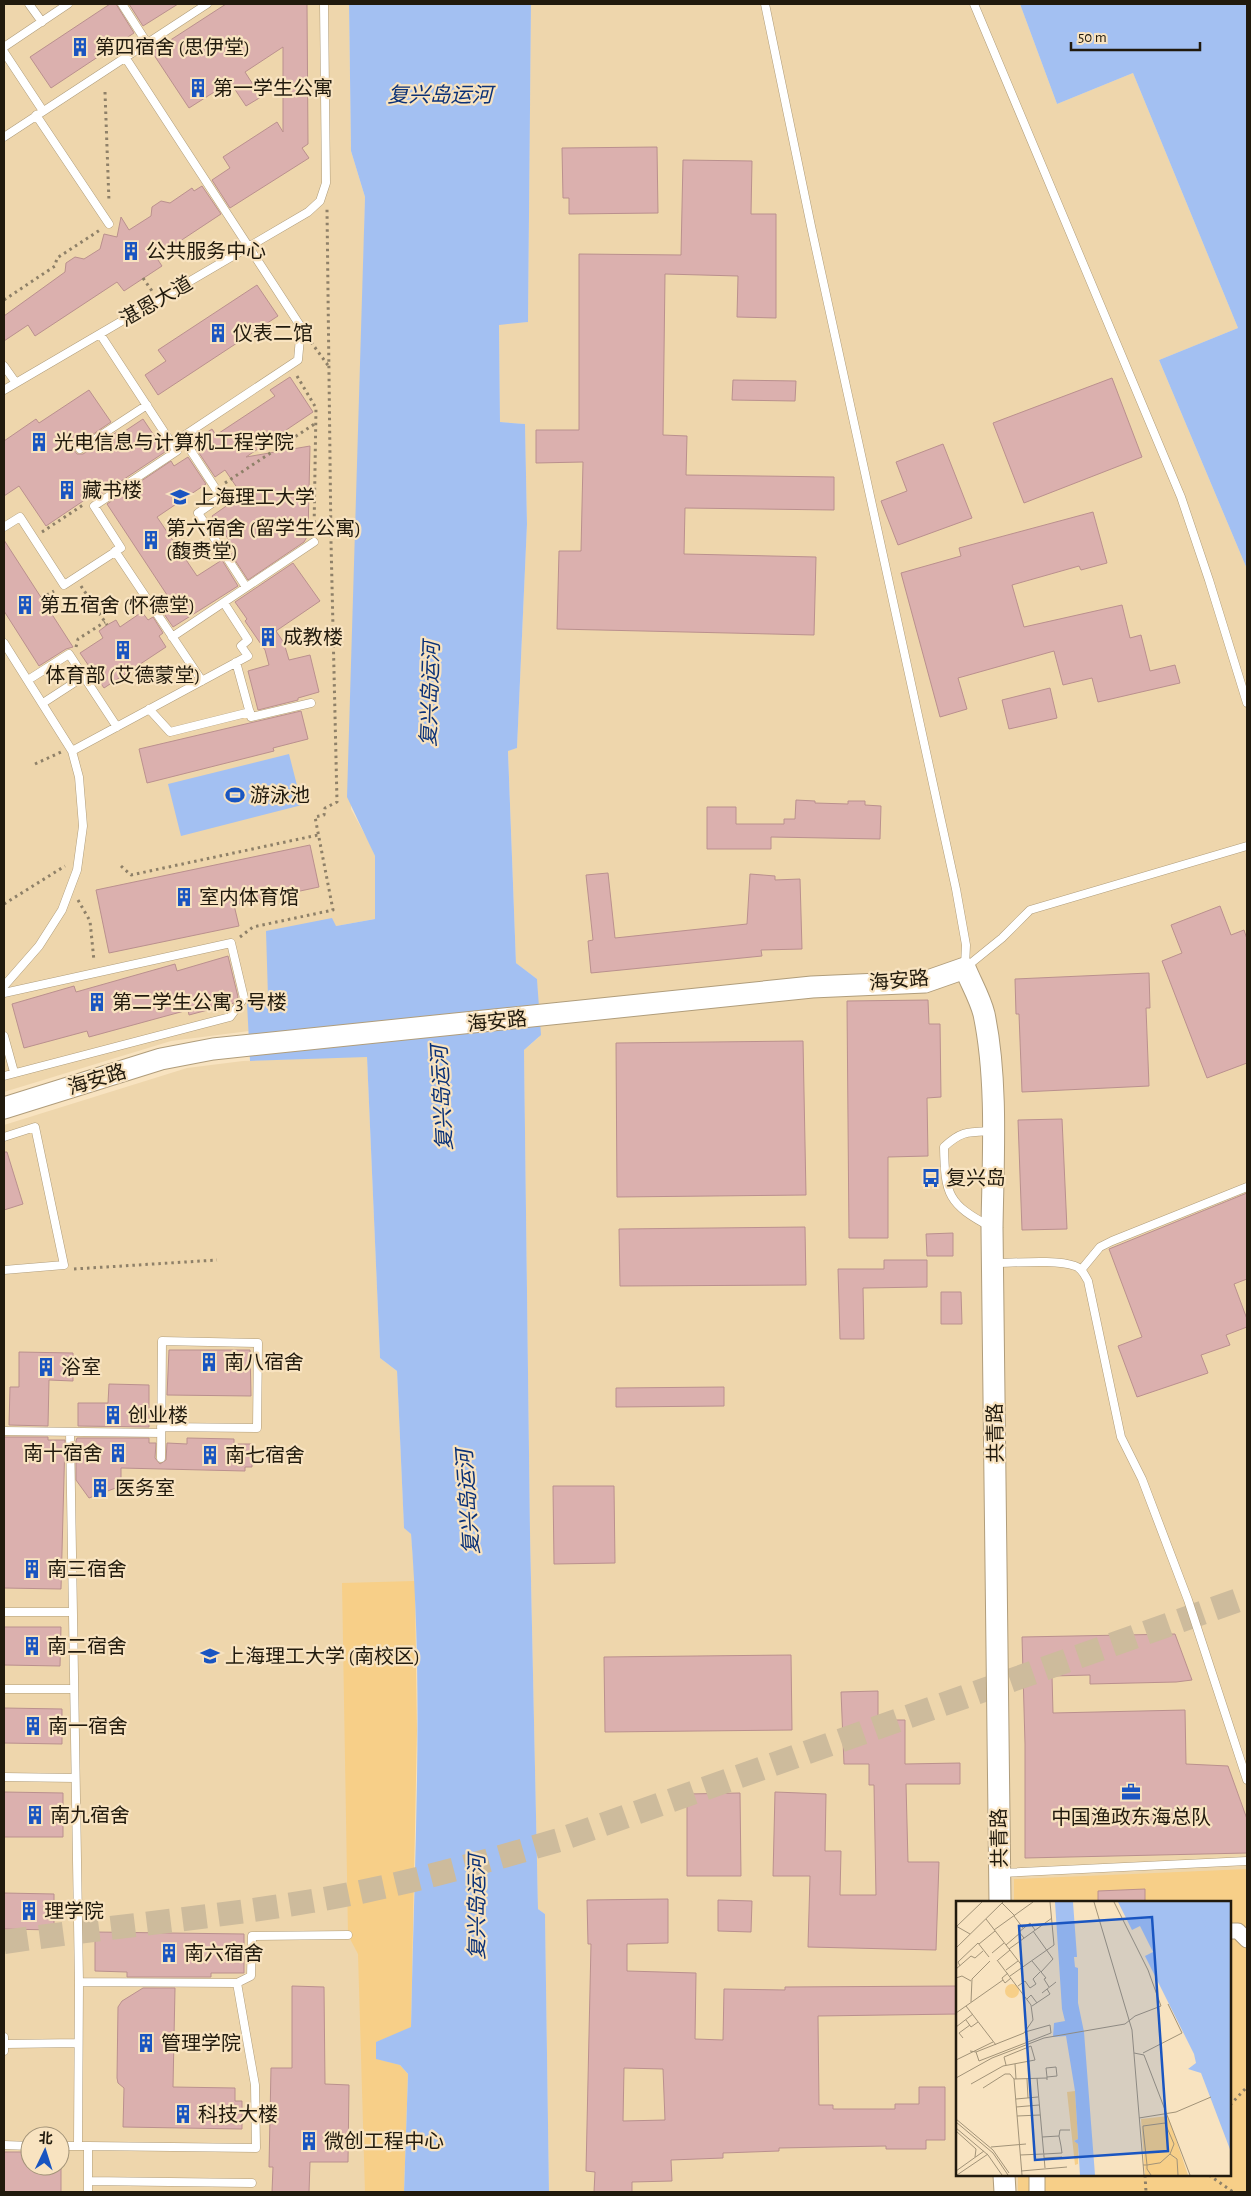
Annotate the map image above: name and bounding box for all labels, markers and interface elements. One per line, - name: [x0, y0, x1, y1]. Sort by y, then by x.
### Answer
- scale bar: [1071, 20, 1200, 52]
- text: 50 m: [1078, 30, 1107, 45]
- building icon: 第四宿舍 (思伊堂): [69, 36, 91, 58]
- place label: 第四宿舍 (思伊堂): [95, 37, 250, 58]
- building icon: 第一学生公寓: [187, 77, 209, 99]
- place label: 第一学生公寓: [213, 78, 333, 99]
- water label: 复兴岛运河: [388, 84, 496, 106]
- building icon: 公共服务中心: [120, 240, 142, 262]
- place label: 公共服务中心: [146, 240, 266, 262]
- street label: 湛恩大道: [116, 271, 196, 331]
- building icon: 仪表二馆: [207, 322, 229, 344]
- place label: 仪表二馆: [233, 322, 313, 344]
- building icon: 光电信息与计算机工程学院: [28, 431, 50, 453]
- place label: 光电信息与计算机工程学院: [54, 431, 294, 453]
- building icon: 藏书楼: [56, 479, 78, 501]
- place label: 藏书楼: [82, 480, 142, 501]
- school or university icon: 上海理工大学: [169, 486, 191, 508]
- place label: 上海理工大学: [195, 487, 315, 508]
- place label: 第六宿舍 (留学生公寓) (馥赉堂): [166, 518, 361, 562]
- building icon: 第六宿舍 (留学生公寓) (馥赉堂): [140, 529, 162, 551]
- building icon: 第五宿舍 (怀德堂): [14, 594, 36, 616]
- place label: 第五宿舍 (怀德堂): [40, 595, 195, 616]
- building icon: 成教楼: [257, 626, 279, 648]
- place label: 成教楼: [283, 626, 343, 648]
- water label: 复兴岛运河: [417, 637, 443, 747]
- building icon: 体育部 (艾德蒙堂): [112, 639, 134, 661]
- place label: 体育部 (艾德蒙堂): [45, 664, 201, 686]
- sports icon: 游泳池: [224, 784, 246, 806]
- place label: 游泳池: [250, 785, 310, 806]
- building icon: 室内体育馆: [173, 886, 195, 908]
- place label: 室内体育馆: [199, 886, 299, 908]
- street label: 海安路: [868, 967, 930, 994]
- building icon: 第二学生公寓 3 号楼: [86, 991, 108, 1013]
- place label: 第二学生公寓 3 号楼: [112, 992, 287, 1013]
- street label: 海安路: [466, 1008, 528, 1035]
- water label: 复兴岛运河: [428, 1041, 456, 1151]
- street label: 海安路: [65, 1061, 129, 1098]
- bus stop icon: 复兴岛: [920, 1167, 942, 1189]
- place label: 复兴岛: [946, 1168, 1006, 1189]
- building icon: 南八宿舍: [198, 1351, 220, 1373]
- place label: 南八宿舍: [224, 1352, 304, 1373]
- building icon: 浴室: [35, 1356, 57, 1378]
- place label: 浴室: [61, 1357, 101, 1378]
- street label: 共青路: [984, 1403, 1007, 1463]
- building icon: 创业楼: [102, 1404, 124, 1426]
- place label: 创业楼: [128, 1404, 188, 1426]
- building icon: 南十宿舍: [107, 1442, 129, 1464]
- place label: 南十宿舍: [23, 1443, 103, 1464]
- building icon: 南七宿舍: [199, 1444, 221, 1466]
- place label: 南七宿舍: [225, 1445, 305, 1466]
- water label: 复兴岛运河: [453, 1445, 483, 1555]
- building icon: 医务室: [89, 1477, 111, 1499]
- place label: 医务室: [115, 1477, 175, 1499]
- building icon: 南三宿舍: [21, 1558, 43, 1580]
- place label: 南三宿舍: [47, 1559, 127, 1580]
- building icon: 南二宿舍: [21, 1635, 43, 1657]
- place label: 南二宿舍: [47, 1636, 127, 1657]
- school or university icon: 上海理工大学 (南校区): [199, 1645, 221, 1667]
- place label: 上海理工大学 (南校区): [225, 1646, 420, 1667]
- building icon: 南一宿舍: [22, 1715, 44, 1737]
- place label: 南一宿舍: [48, 1716, 128, 1737]
- office icon: 中国渔政东海总队: [1120, 1781, 1142, 1803]
- building icon: 南九宿舍: [24, 1804, 46, 1826]
- place label: 南九宿舍: [50, 1805, 130, 1826]
- place label: 中国渔政东海总队: [1051, 1807, 1211, 1828]
- street label: 共青路: [988, 1808, 1011, 1868]
- water label: 复兴岛运河: [466, 1851, 488, 1960]
- building icon: 理学院: [18, 1900, 40, 1922]
- place label: 理学院: [44, 1901, 104, 1922]
- inset map: [956, 1901, 1231, 2176]
- building icon: 南六宿舍: [158, 1942, 180, 1964]
- place label: 南六宿舍: [184, 1943, 264, 1964]
- building icon: 管理学院: [135, 2032, 157, 2054]
- place label: 管理学院: [161, 2033, 241, 2054]
- building icon: 科技大楼: [172, 2103, 194, 2125]
- place label: 科技大楼: [198, 2104, 278, 2125]
- north arrow: [20, 2126, 70, 2176]
- building icon: 微创工程中心: [298, 2130, 320, 2152]
- place label: 微创工程中心: [324, 2130, 444, 2152]
- text: 北: [38, 2131, 53, 2147]

